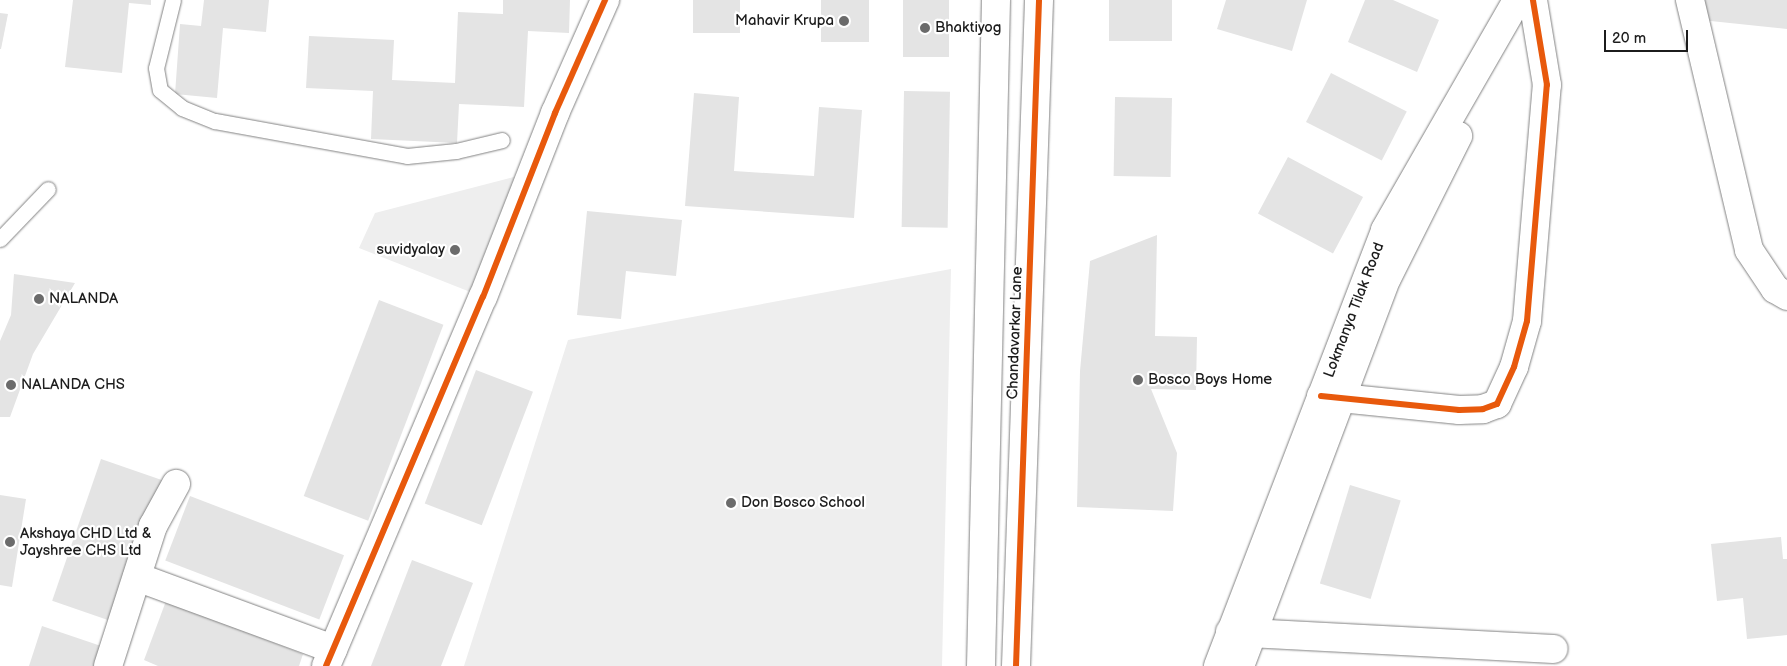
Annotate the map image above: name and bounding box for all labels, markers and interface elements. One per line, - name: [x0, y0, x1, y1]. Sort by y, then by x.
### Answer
- place label: Mahavir Krupa: [735, 12, 834, 30]
- marker: Mahavir Krupa: [838, 15, 850, 27]
- place label: Bhaktiyog: [935, 19, 1002, 37]
- scale bar: [1607, 20, 1691, 52]
- marker: Bhaktiyog: [919, 22, 931, 34]
- text: 20 m: [1612, 29, 1646, 48]
- street label: Lokmanya Tilak Road: [1320, 240, 1388, 380]
- place label: suvidyalay: [377, 241, 445, 259]
- marker: suvidyalay: [449, 244, 461, 256]
- street label: Chandavarkar Lane: [1004, 266, 1026, 400]
- place label: NALANDA: [49, 290, 118, 308]
- marker: NALANDA: [33, 293, 45, 305]
- place label: Bosco Boys Home: [1148, 371, 1272, 389]
- marker: Bosco Boys Home: [1132, 374, 1144, 386]
- place label: NALANDA CHS: [21, 376, 125, 394]
- marker: NALANDA CHS: [5, 379, 17, 391]
- place label: Don Bosco School: [741, 494, 865, 512]
- marker: Don Bosco School: [725, 497, 737, 509]
- place label: Akshaya CHD Ltd & Jayshree CHS Ltd: [20, 524, 152, 559]
- marker: Akshaya CHD Ltd & Jayshree CHS Ltd: [4, 536, 16, 548]

